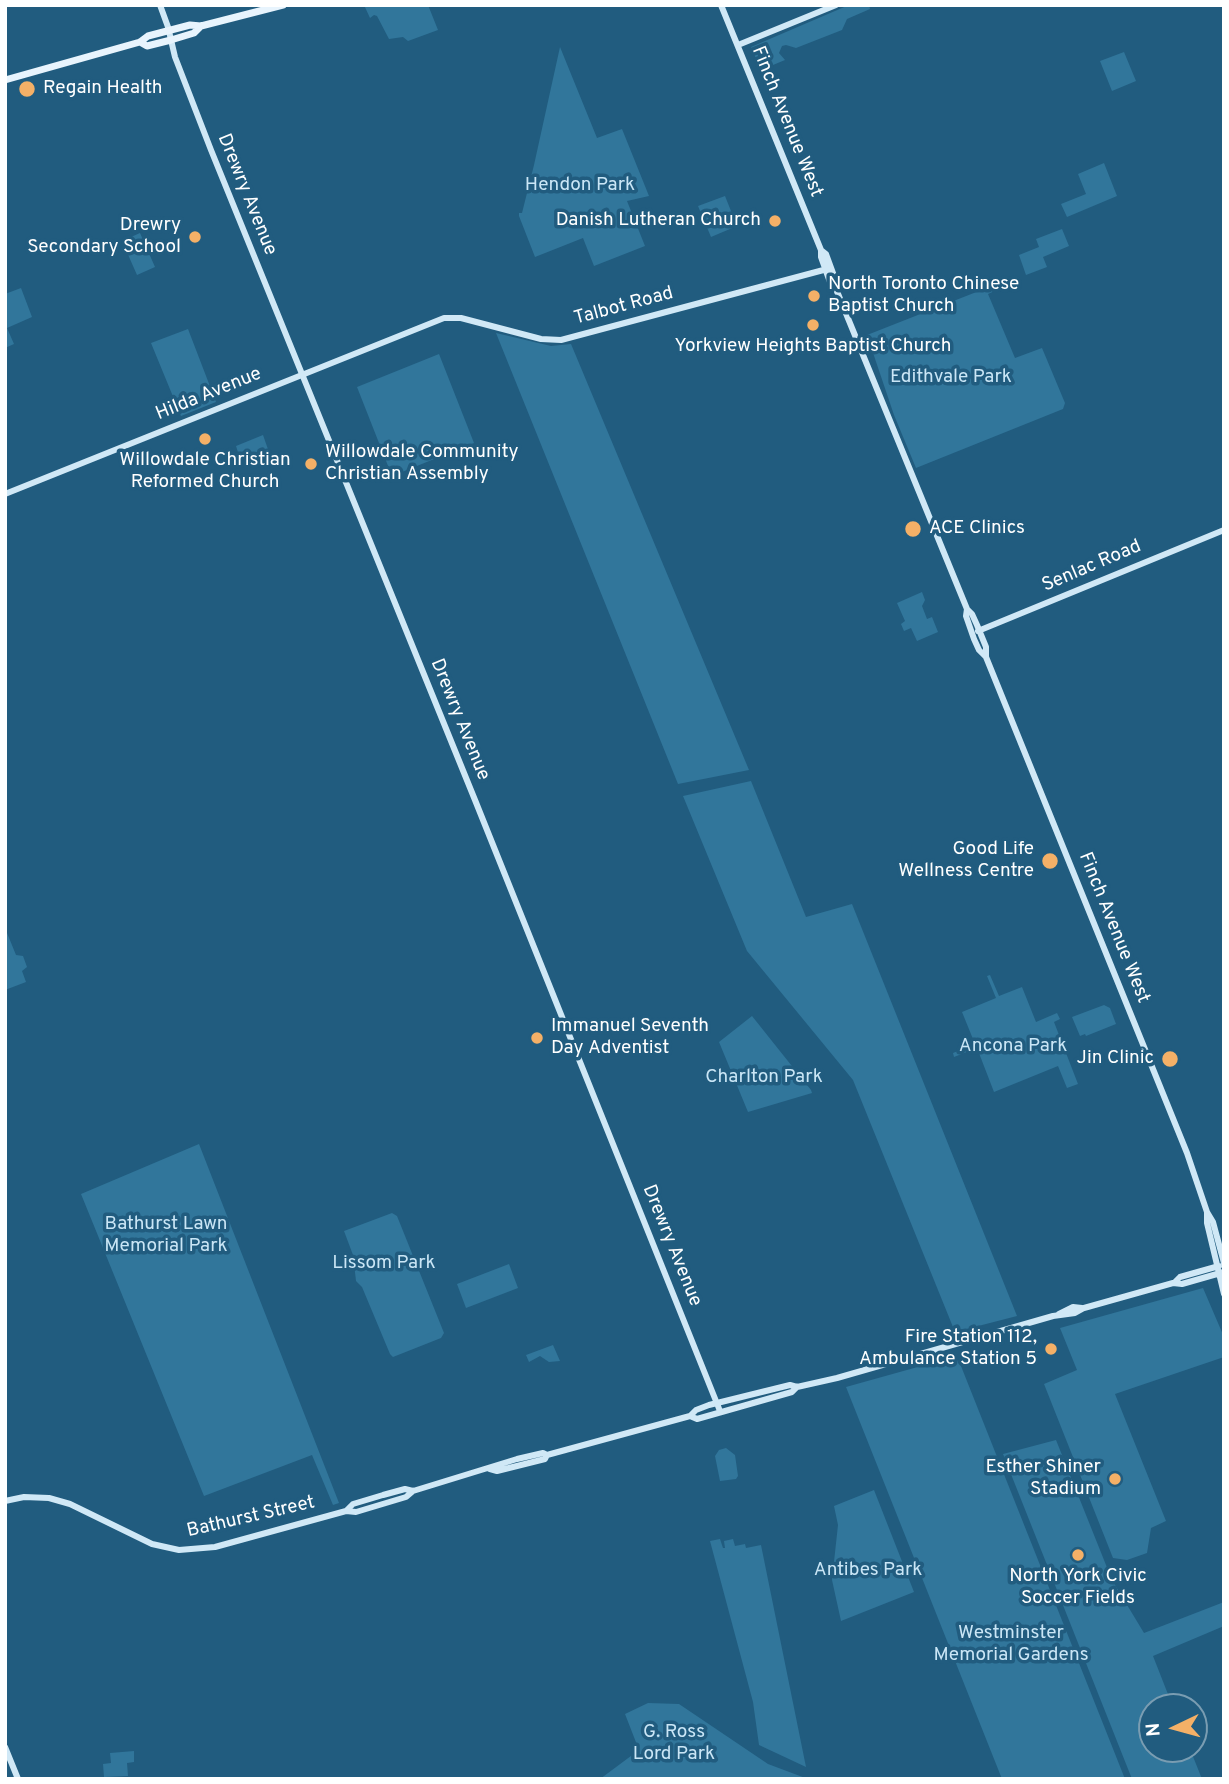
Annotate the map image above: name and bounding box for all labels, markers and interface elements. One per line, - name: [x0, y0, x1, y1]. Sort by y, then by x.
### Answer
- street label: Finch Avenue West: [745, 43, 827, 201]
- place label: Regain Health: [43, 78, 162, 100]
- marker: Regain Health: [17, 79, 37, 99]
- street label: Drewry Avenue: [211, 131, 281, 259]
- park label: Hendon Park: [525, 175, 635, 197]
- place label: Danish Lutheran Church: [556, 210, 761, 232]
- marker: Danish Lutheran Church: [767, 213, 783, 229]
- place label: Drewry Secondary School: [27, 215, 181, 259]
- marker: Drewry Secondary School: [187, 229, 203, 245]
- place label: North Toronto Chinese Baptist Church: [828, 274, 1019, 318]
- street label: Talbot Road: [572, 283, 676, 331]
- marker: North Toronto Chinese Baptist Church: [806, 288, 822, 304]
- marker: Yorkview Heights Baptist Church: [805, 317, 821, 333]
- place label: Yorkview Heights Baptist Church: [675, 336, 951, 358]
- street label: Hilda Avenue: [153, 363, 265, 427]
- park label: Edithvale Park: [890, 367, 1012, 389]
- marker: Willowdale Christian Reformed Church: [197, 431, 213, 447]
- place label: Willowdale Community Christian Assembly: [325, 442, 518, 486]
- place label: Willowdale Christian Reformed Church: [119, 450, 291, 494]
- marker: Willowdale Community Christian Assembly: [303, 456, 319, 472]
- place label: ACE Clinics: [929, 518, 1025, 540]
- marker: ACE Clinics: [903, 519, 923, 539]
- street label: Senlac Road: [1039, 536, 1145, 598]
- street label: Drewry Avenue: [424, 656, 494, 784]
- place label: Good Life Wellness Centre: [898, 839, 1034, 883]
- street label: Finch Avenue West: [1072, 849, 1154, 1007]
- marker: Good Life Wellness Centre: [1040, 851, 1060, 871]
- place label: Immanuel Seventh Day Adventist: [551, 1016, 709, 1060]
- marker: Immanuel Seventh Day Adventist: [529, 1030, 545, 1046]
- park label: Ancona Park: [959, 1036, 1067, 1058]
- place label: Jin Clinic: [1077, 1048, 1154, 1070]
- marker: Jin Clinic: [1160, 1049, 1180, 1069]
- park label: Charlton Park: [705, 1067, 823, 1089]
- street label: Drewry Avenue: [636, 1182, 706, 1310]
- park label: Bathurst Lawn Memorial Park: [104, 1214, 228, 1258]
- park label: Lissom Park: [332, 1253, 436, 1275]
- place label: Fire Station 112, Ambulance Station 5: [859, 1327, 1037, 1371]
- marker: Fire Station 112, Ambulance Station 5: [1043, 1341, 1059, 1357]
- place label: Esther Shiner Stadium: [985, 1457, 1101, 1501]
- marker: Esther Shiner Stadium: [1107, 1471, 1123, 1487]
- street label: Bathurst Street: [185, 1492, 317, 1544]
- marker: North York Civic Soccer Fields: [1070, 1547, 1086, 1563]
- park label: Antibes Park: [814, 1560, 922, 1582]
- place label: North York Civic Soccer Fields: [1009, 1566, 1147, 1610]
- park label: Westminster Memorial Gardens: [933, 1623, 1089, 1667]
- north arrow: [1138, 1693, 1208, 1763]
- park label: G. Ross Lord Park: [633, 1722, 715, 1766]
- text: N: [1142, 1722, 1167, 1738]

